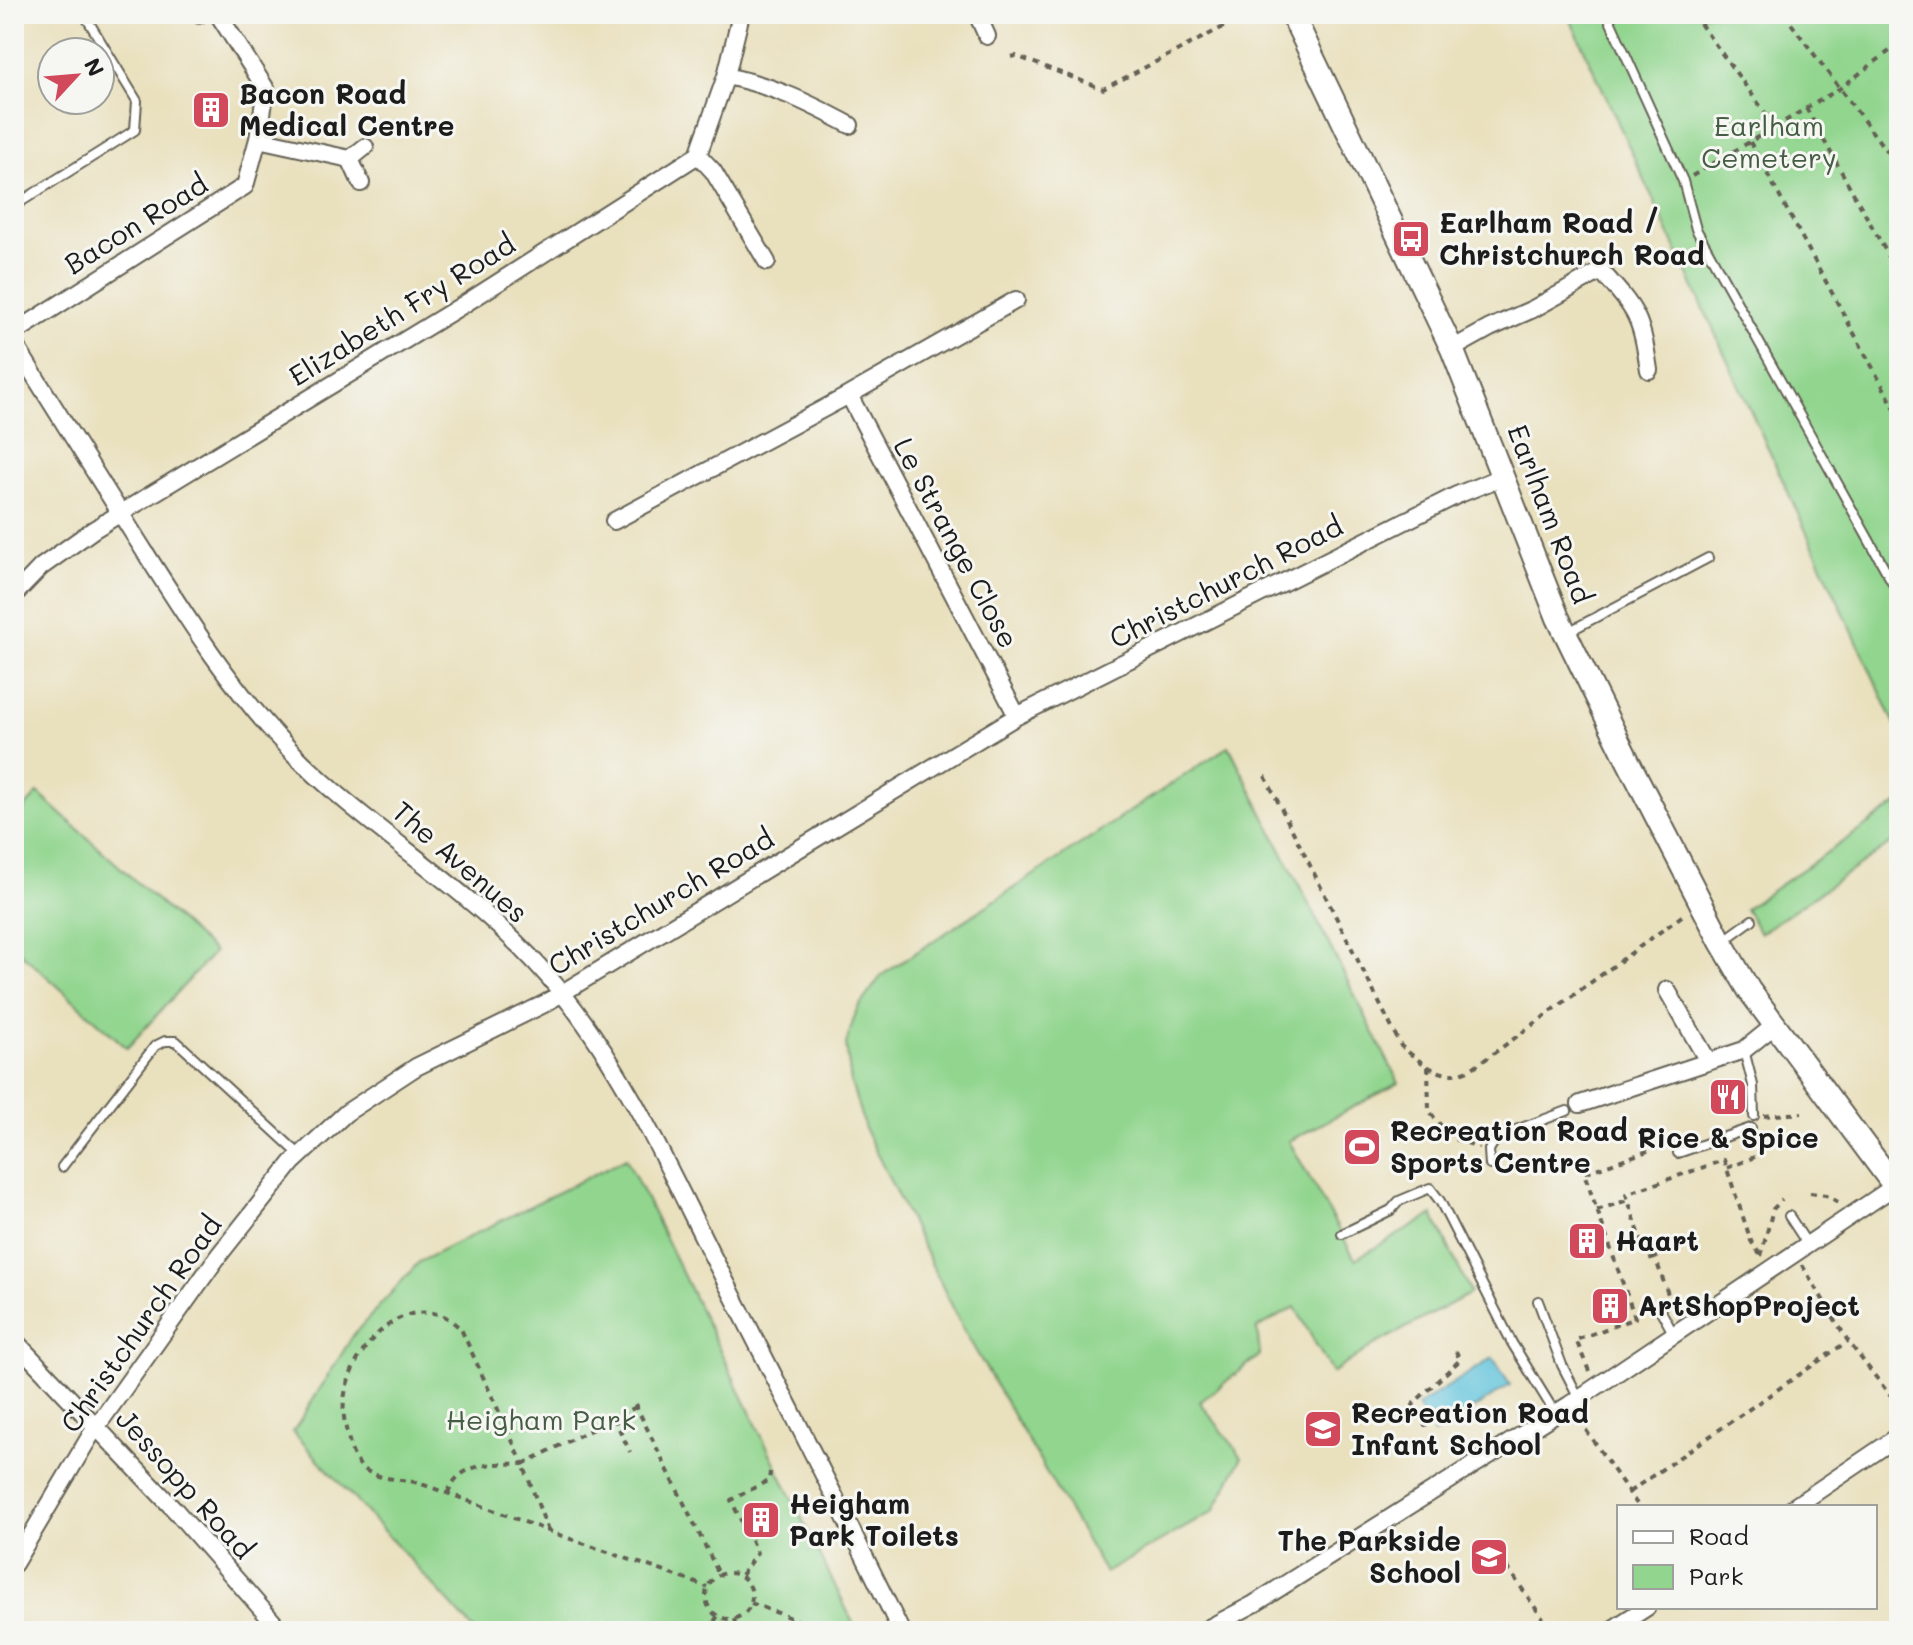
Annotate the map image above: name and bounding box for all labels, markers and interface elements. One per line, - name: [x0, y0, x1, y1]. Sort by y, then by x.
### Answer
- north arrow: [36, 36, 116, 116]
- text: N: [78, 53, 111, 81]
- place label: Bacon Road Medical Centre: [239, 75, 454, 143]
- building icon: Bacon Road Medical Centre: [190, 89, 232, 131]
- park label: Earlham Cemetery: [1701, 107, 1837, 175]
- street label: Bacon Road: [57, 165, 214, 281]
- place label: Earlham Road / Christchurch Road: [1439, 204, 1705, 272]
- bus stop icon: Earlham Road / Christchurch Road: [1390, 218, 1432, 260]
- street label: Elizabeth Fry Road: [282, 225, 521, 393]
- street label: Earlham Road: [1500, 419, 1602, 608]
- street label: Le Strange Close: [886, 431, 1028, 654]
- street label: Christchurch Road: [1103, 507, 1348, 655]
- street label: The Avenues: [385, 792, 536, 930]
- street label: Christchurch Road: [541, 820, 780, 983]
- restaurant icon: Rice & Spice: [1707, 1076, 1749, 1118]
- place label: Recreation Road Sports Centre: [1390, 1112, 1628, 1180]
- place label: Rice & Spice: [1637, 1119, 1819, 1155]
- sports icon: Recreation Road Sports Centre: [1341, 1126, 1383, 1168]
- street label: Christchurch Road: [52, 1208, 229, 1439]
- building icon: Haart: [1566, 1220, 1608, 1262]
- place label: Haart: [1615, 1222, 1699, 1258]
- building icon: ArtShopProject: [1589, 1285, 1631, 1327]
- place label: ArtShopProject: [1638, 1287, 1860, 1323]
- place label: Recreation Road Infant School: [1351, 1394, 1589, 1462]
- street label: Jessopp Road: [109, 1401, 263, 1566]
- park label: Heigham Park: [446, 1401, 636, 1437]
- school or university icon: Recreation Road Infant School: [1302, 1408, 1344, 1450]
- place label: Heigham Park Toilets: [789, 1485, 959, 1553]
- building icon: Heigham Park Toilets: [740, 1499, 782, 1541]
- legend: [1617, 1505, 1877, 1609]
- text: Road: [1689, 1520, 1749, 1551]
- place label: The Parkside School: [1277, 1522, 1461, 1590]
- school or university icon: The Parkside School: [1468, 1536, 1510, 1578]
- text: Park: [1689, 1560, 1743, 1591]

